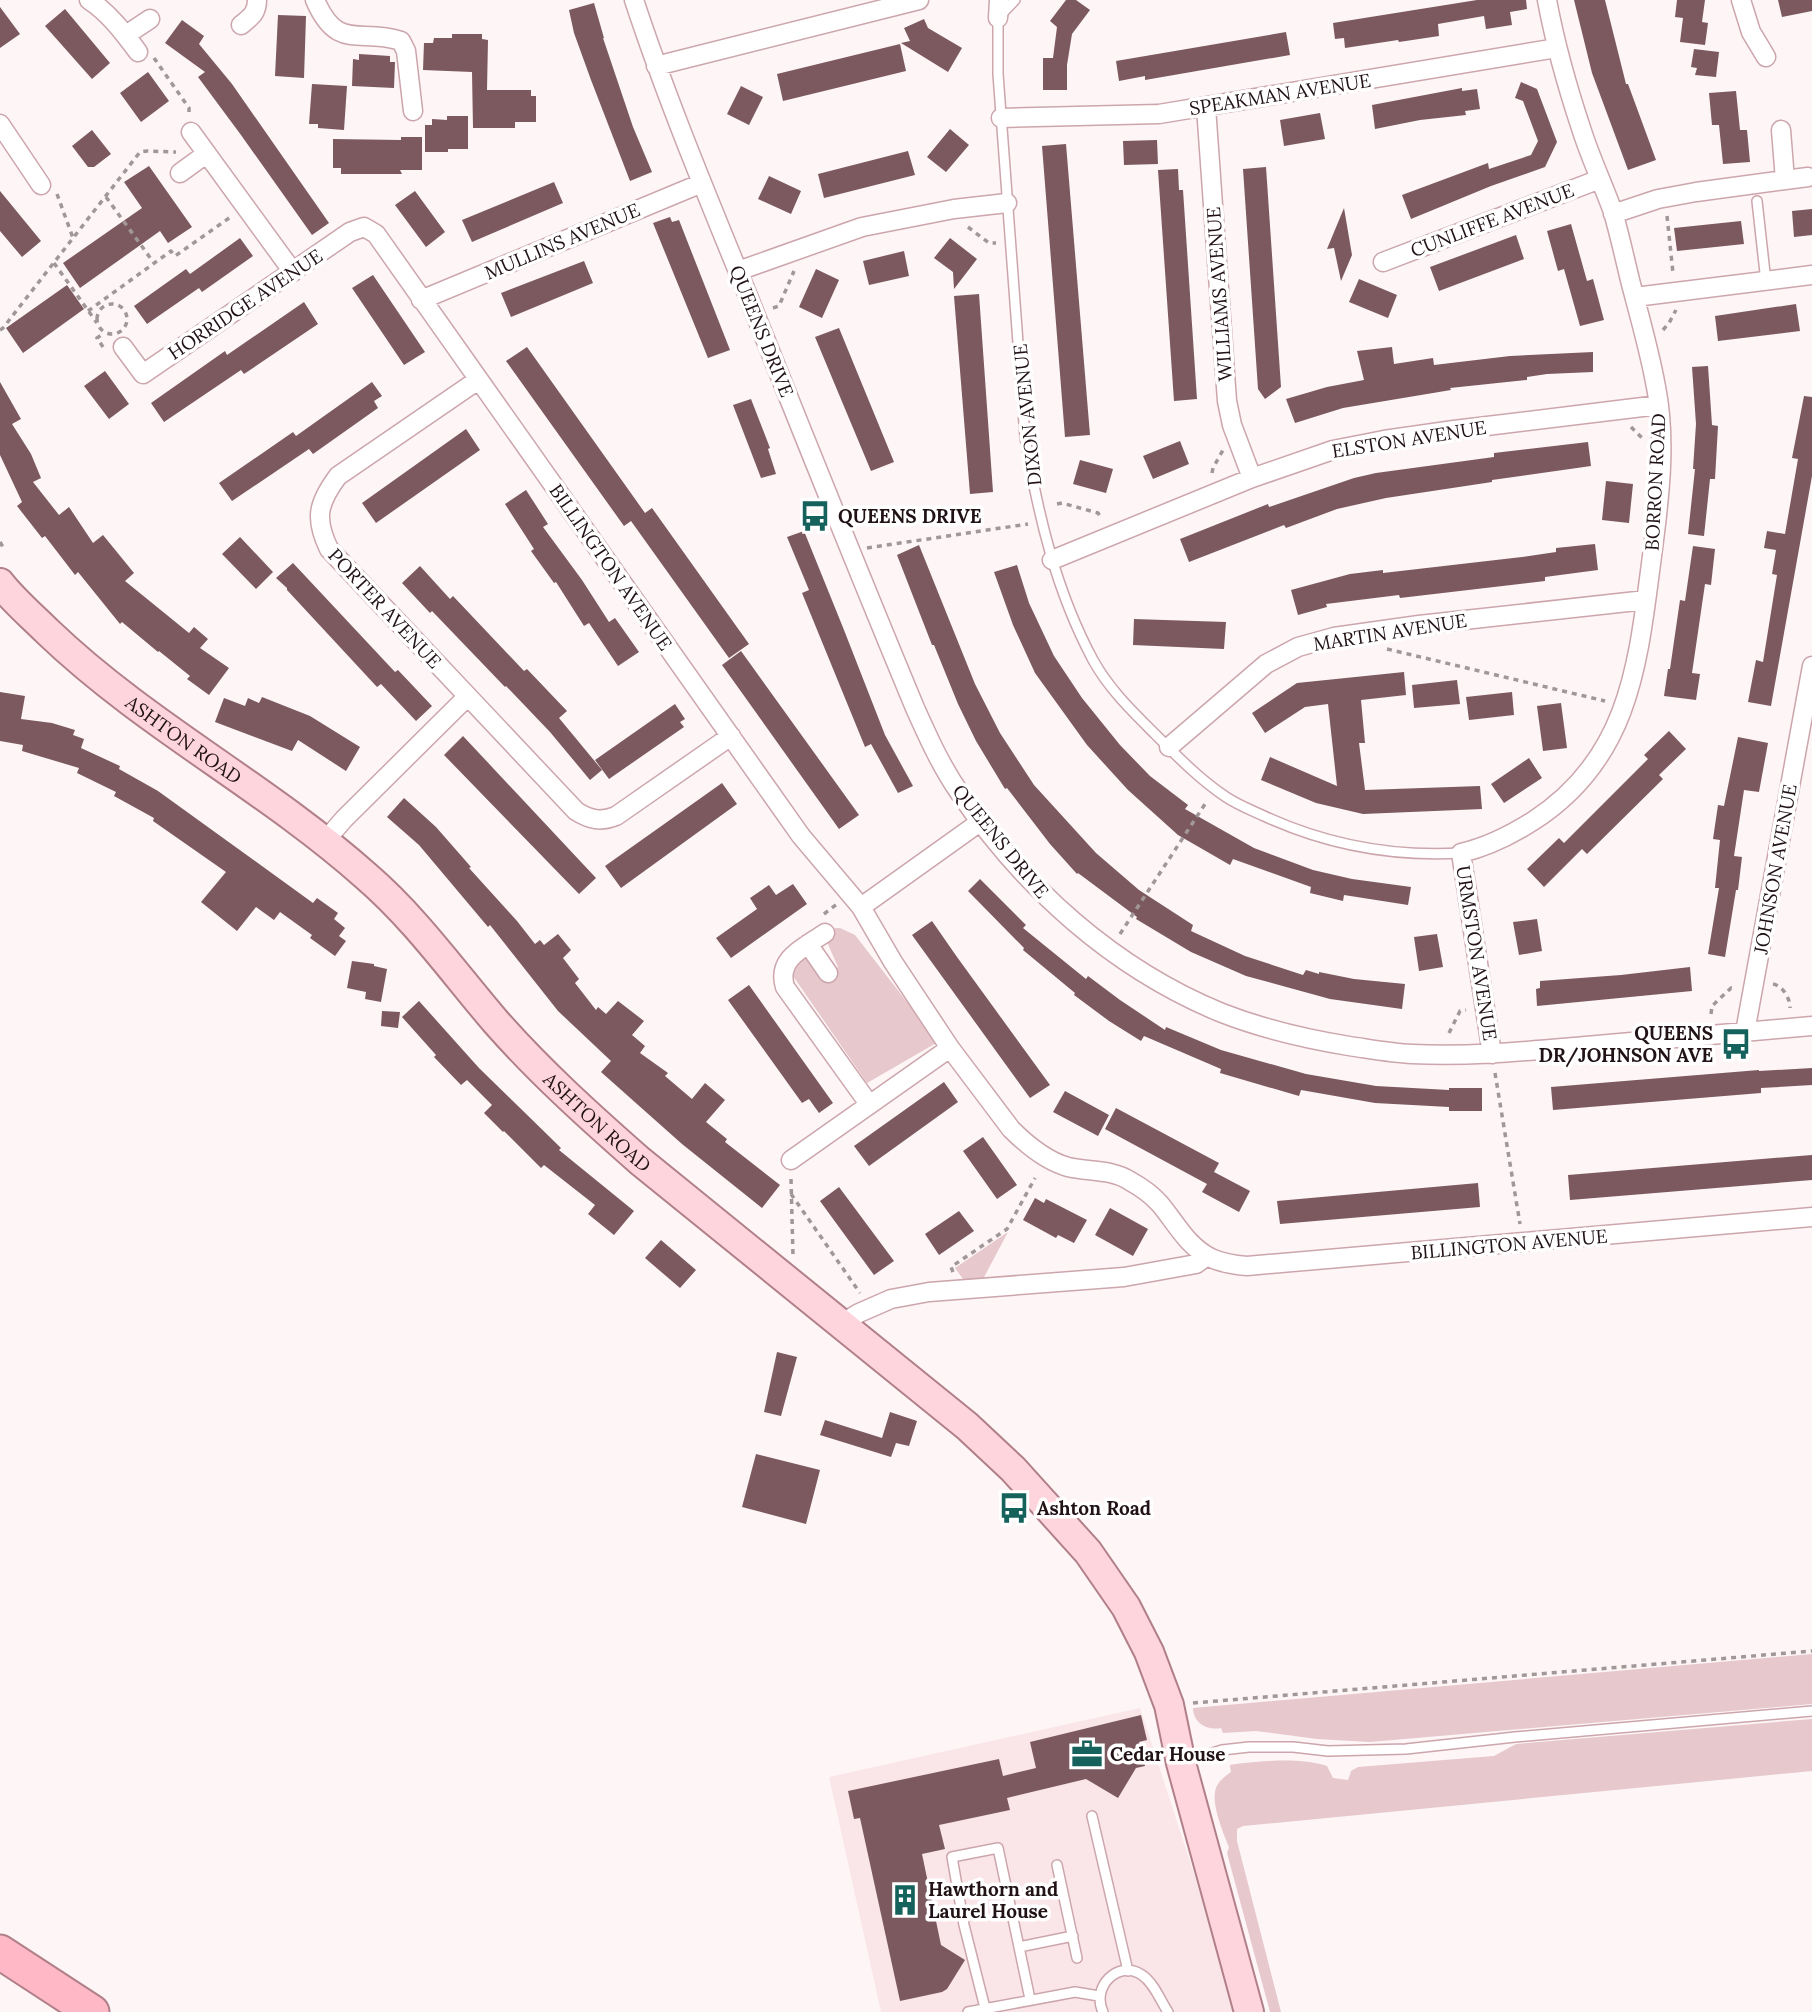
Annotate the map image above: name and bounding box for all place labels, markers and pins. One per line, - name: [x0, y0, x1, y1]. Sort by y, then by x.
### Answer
- bus stop icon: QUEENS DRIVE: [798, 499, 832, 533]
- place label: QUEENS DRIVE: [838, 504, 982, 528]
- place label: QUEENS DR/JOHNSON AVE: [1539, 1021, 1713, 1068]
- bus stop icon: QUEENS DR/JOHNSON AVE: [1719, 1027, 1753, 1061]
- bus stop icon: Ashton Road: [997, 1491, 1031, 1525]
- place label: Ashton Road: [1037, 1496, 1151, 1520]
- office icon: Cedar House: [1070, 1737, 1104, 1771]
- place label: Cedar House: [1110, 1742, 1225, 1766]
- place label: Hawthorn and Laurel House: [928, 1877, 1058, 1923]
- building icon: Hawthorn and Laurel House: [888, 1883, 922, 1917]

